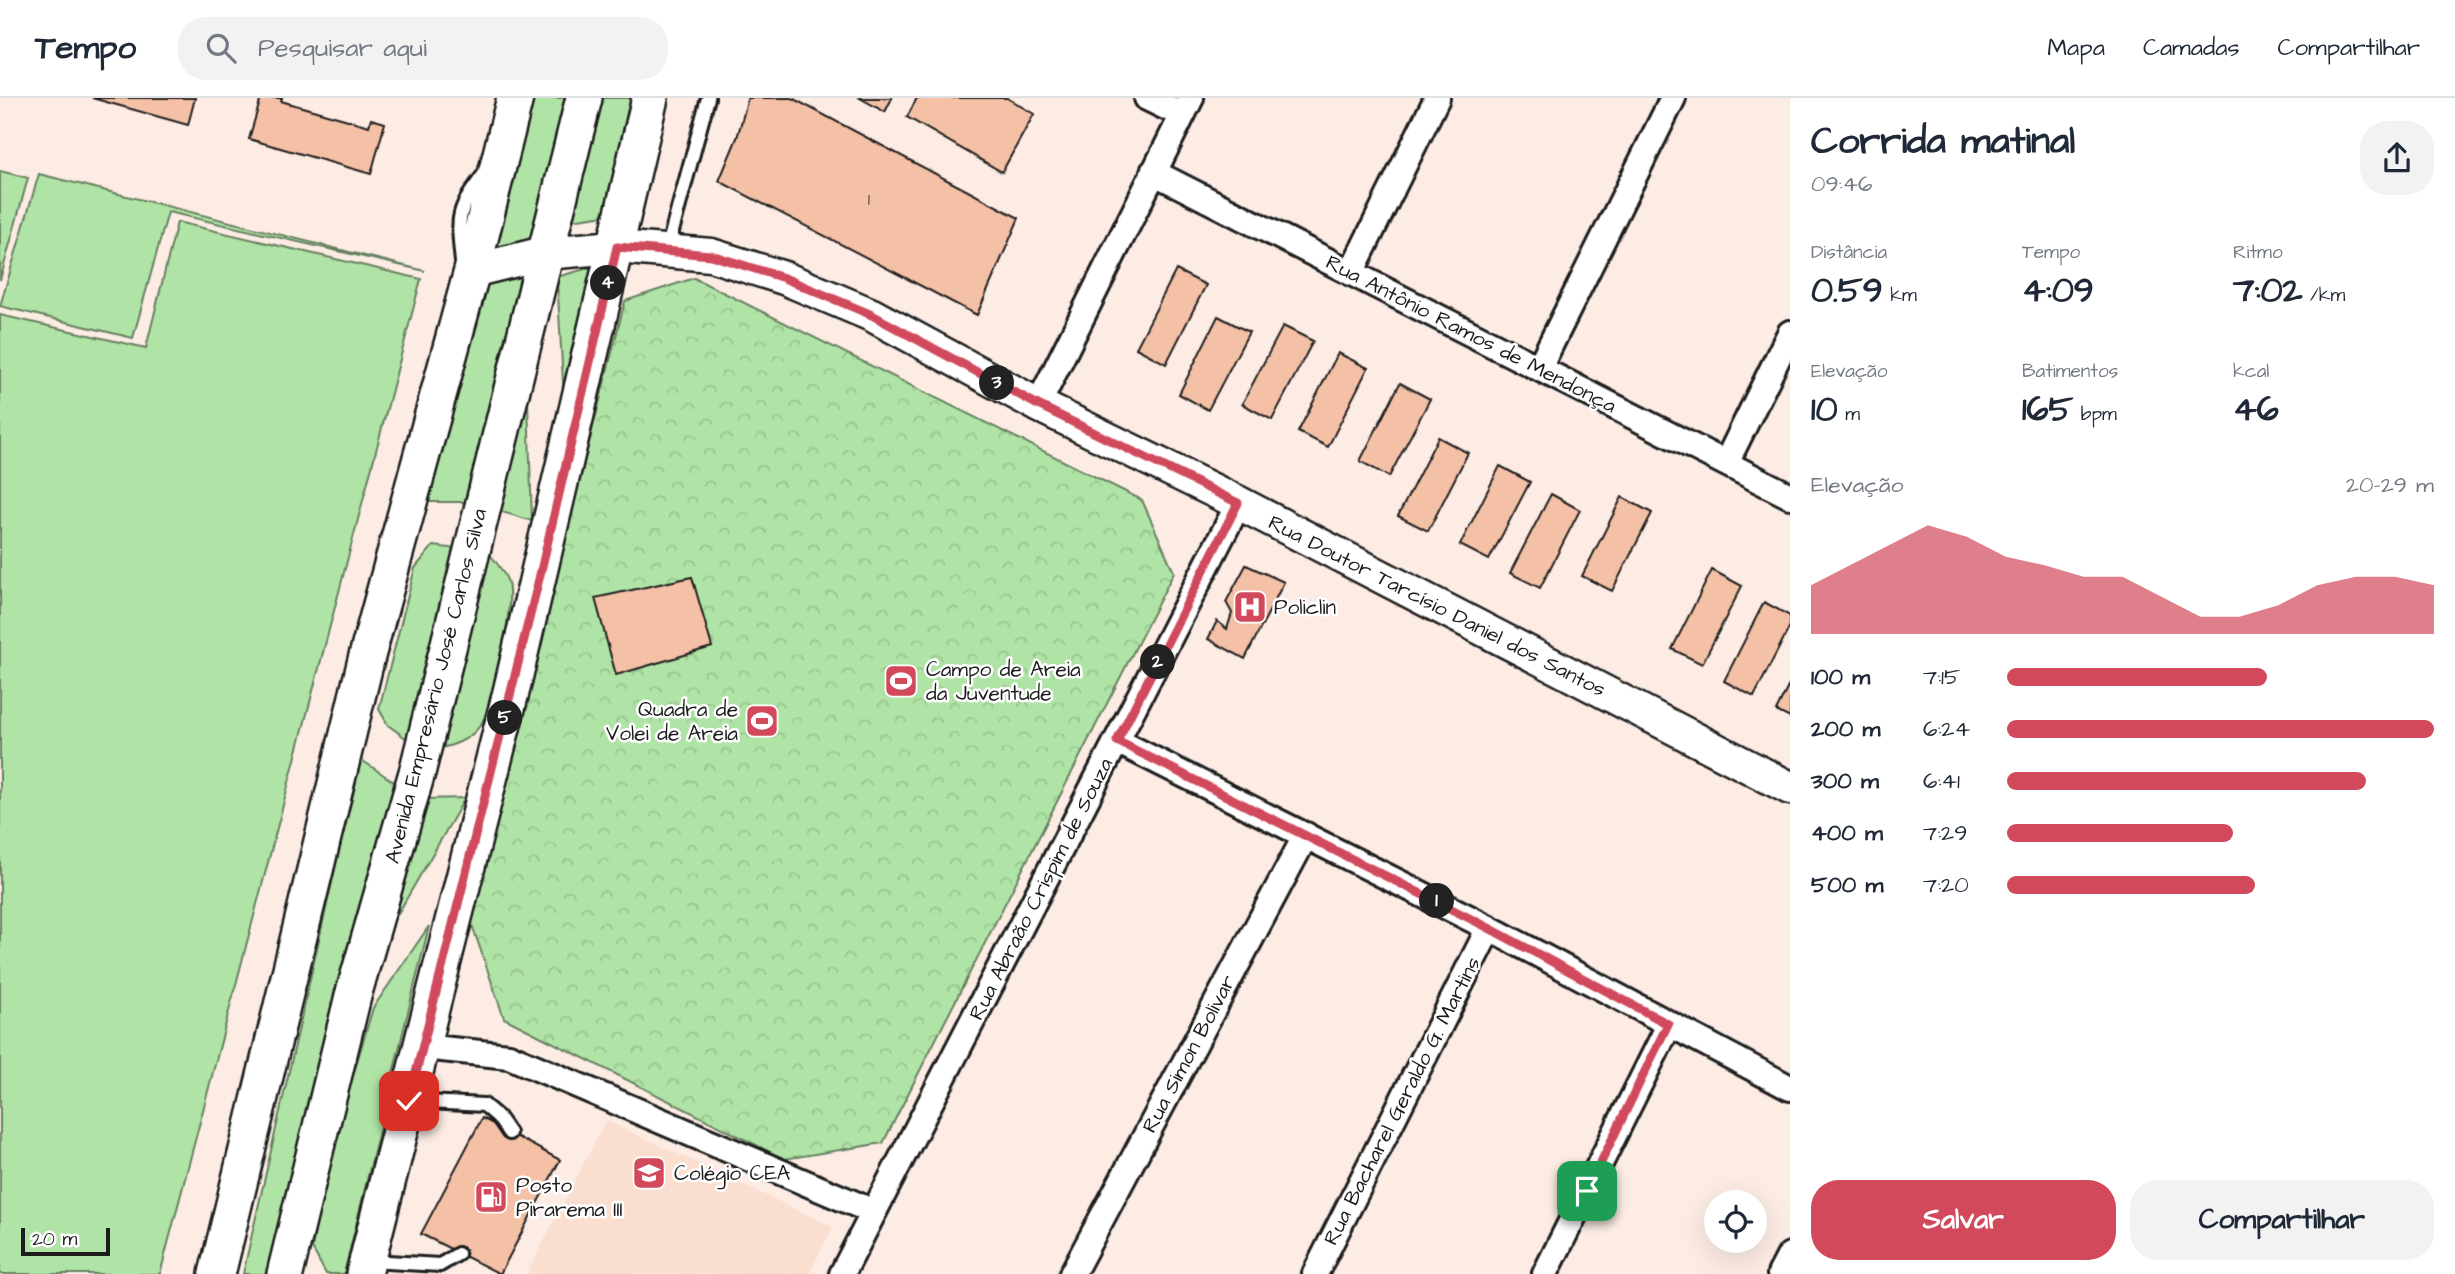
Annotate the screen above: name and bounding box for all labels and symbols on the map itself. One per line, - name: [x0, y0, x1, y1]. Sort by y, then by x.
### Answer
- house number: 1: [868, 187, 870, 212]
- street label: Rua Antônio Ramos de Mendonça: [1321, 248, 1622, 420]
- pin: 4: [590, 266, 626, 300]
- pin: 3: [979, 366, 1014, 400]
- street label: Avenida Empresário José Carlos Silva: [378, 505, 495, 867]
- street label: Rua Doutor Tarcísio Daniel dos Santos: [1263, 508, 1611, 704]
- hospital icon: Policlin: [1231, 588, 1269, 626]
- place label: Policlin: [1274, 593, 1336, 622]
- pin: 2: [1140, 644, 1176, 680]
- place label: Campo de Areia da Juventude: [926, 655, 1081, 708]
- sports icon: Campo de Areia da Juventude: [882, 662, 920, 700]
- place label: Quadra de Volei de Areia: [606, 695, 738, 748]
- pin: 5: [488, 700, 522, 736]
- sports icon: Quadra de Volei de Areia: [743, 702, 781, 740]
- street label: Rua Abraão Crispim de Souza: [962, 753, 1121, 1025]
- pin: 1: [1420, 884, 1454, 918]
- street label: Rua Bacharel Geraldo G. Martins: [1316, 952, 1488, 1250]
- street label: Rua Simon Bolivar: [1135, 970, 1243, 1138]
- pin: [379, 1071, 439, 1131]
- school or university icon: Colégio CEA: [630, 1154, 668, 1192]
- place label: Colégio CEA: [674, 1159, 791, 1190]
- pin: [1557, 1161, 1617, 1221]
- place label: Posto Pirarema III: [516, 1171, 623, 1224]
- fuel station icon: Posto Pirarema III: [472, 1178, 510, 1216]
- scale bar: [21, 1225, 110, 1257]

